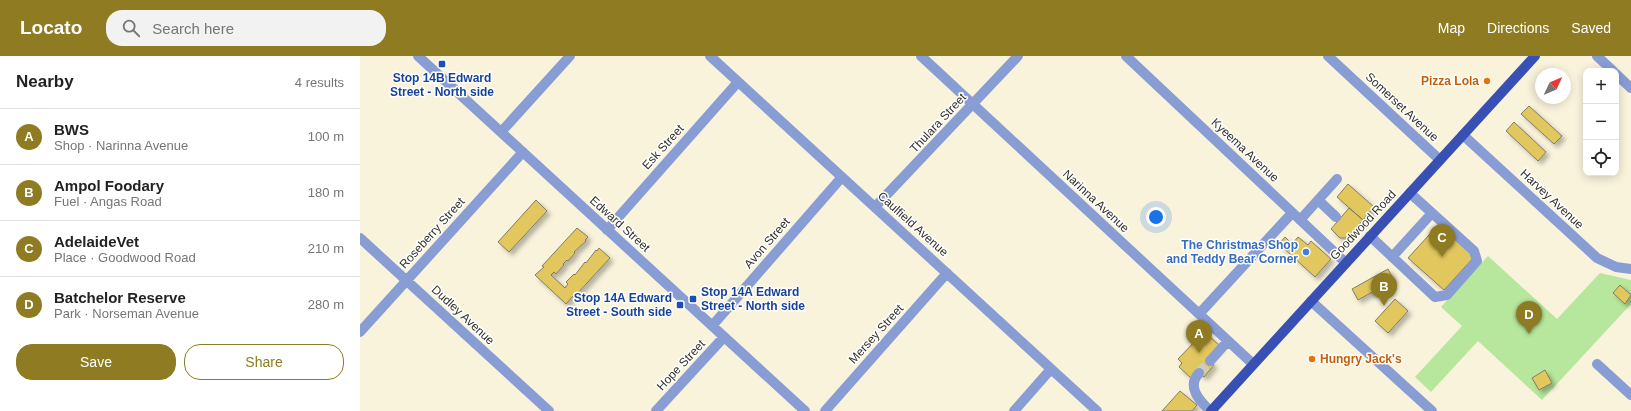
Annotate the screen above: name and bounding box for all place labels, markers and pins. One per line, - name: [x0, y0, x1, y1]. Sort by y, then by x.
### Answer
- marker: Stop 14B Edward Street - North side: [437, 59, 447, 69]
- place label: Stop 14B Edward Street - North side: [390, 71, 494, 99]
- place label: Pizza Lola: [1421, 74, 1479, 88]
- marker: Pizza Lola: [1482, 76, 1492, 86]
- pin: C: [1429, 224, 1455, 257]
- place label: The Christmas Shop and Teddy Bear Corner: [1166, 238, 1298, 266]
- marker: The Christmas Shop and Teddy Bear Corner: [1301, 247, 1311, 257]
- pin: B: [1371, 273, 1397, 306]
- place label: Stop 14A Edward Street - North side: [701, 285, 805, 313]
- place label: Stop 14A Edward Street - South side: [566, 291, 672, 319]
- marker: Stop 14A Edward Street - North side: [688, 294, 698, 304]
- marker: Stop 14A Edward Street - South side: [675, 300, 685, 310]
- pin: D: [1516, 301, 1542, 334]
- pin: A: [1186, 320, 1212, 353]
- place label: Hungry Jack's: [1320, 352, 1402, 366]
- marker: Hungry Jack's: [1307, 354, 1317, 364]

